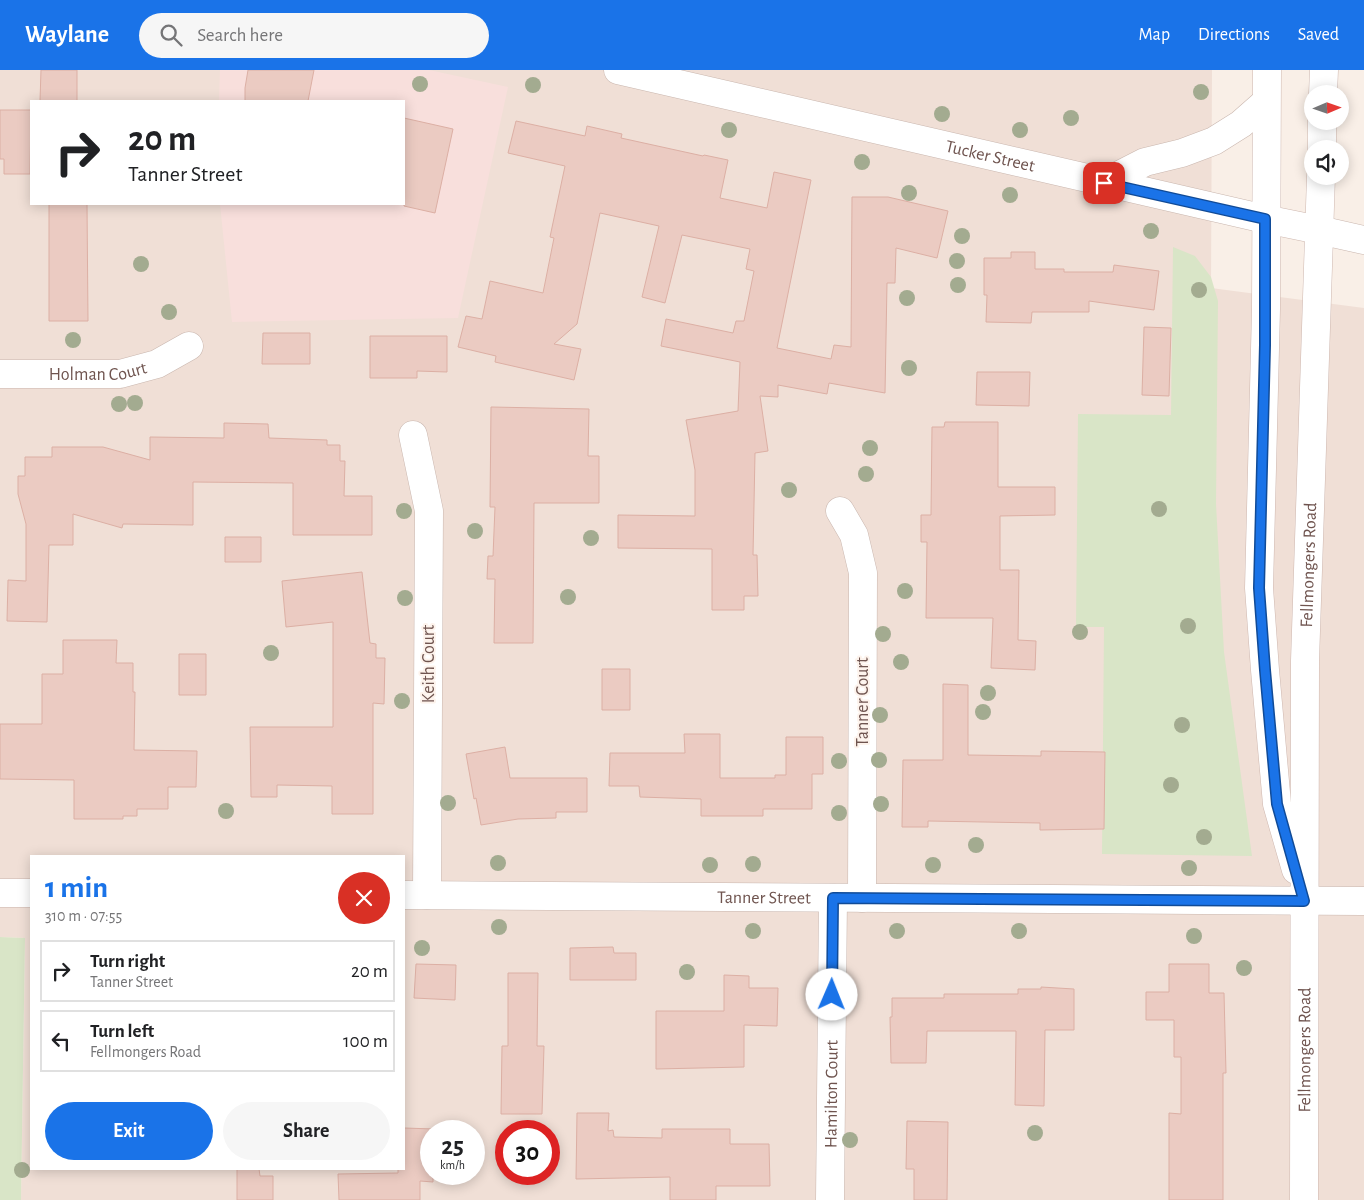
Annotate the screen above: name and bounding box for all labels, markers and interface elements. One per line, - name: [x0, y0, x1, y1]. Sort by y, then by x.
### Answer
- search box: [139, 13, 489, 58]
- icon: search: [157, 21, 185, 49]
- text: Waylane: [25, 23, 109, 47]
- text: Search here: [197, 26, 283, 45]
- text: Map: [1139, 26, 1170, 44]
- text: Directions: [1198, 26, 1270, 44]
- text: Saved: [1298, 26, 1339, 44]
- north arrow: [1304, 85, 1349, 130]
- map controls: [1304, 85, 1349, 185]
- icon: right: [45, 120, 110, 185]
- text: 20 m: [128, 122, 196, 157]
- street label: Tucker Street: [944, 138, 1037, 176]
- button: sound: [1304, 140, 1349, 185]
- pin: [1083, 162, 1125, 204]
- text: Tanner Street: [128, 163, 242, 185]
- icon: arrive: [1090, 169, 1118, 197]
- street label: Holman Court: [49, 359, 149, 384]
- street label: Fellmongers Road: [1298, 502, 1320, 628]
- street label: Keith Court: [420, 624, 438, 703]
- street label: Tanner Court: [854, 657, 872, 747]
- button: close: [338, 872, 390, 924]
- text: 1 min: [45, 873, 108, 903]
- street label: Tanner Street: [717, 889, 811, 908]
- text: 310 m · 07:55: [45, 908, 122, 924]
- text: Turn right: [90, 952, 165, 971]
- icon: right: [47, 957, 75, 985]
- text: 20 m: [351, 962, 388, 981]
- position arrow: [805, 968, 857, 1020]
- text: Tanner Street: [90, 974, 173, 990]
- street label: Fellmongers Road: [1296, 987, 1314, 1113]
- text: Turn left: [90, 1022, 154, 1041]
- icon: left: [47, 1027, 75, 1055]
- text: 100 m: [343, 1032, 388, 1051]
- street label: Hamilton Court: [823, 1040, 842, 1148]
- text: Fellmongers Road: [90, 1044, 201, 1060]
- button: Exit: [45, 1102, 213, 1160]
- button: Share: [223, 1102, 390, 1160]
- speed limit sign: 30: [495, 1120, 560, 1185]
- text: 25: [441, 1134, 464, 1159]
- text: km/h: [440, 1159, 465, 1171]

